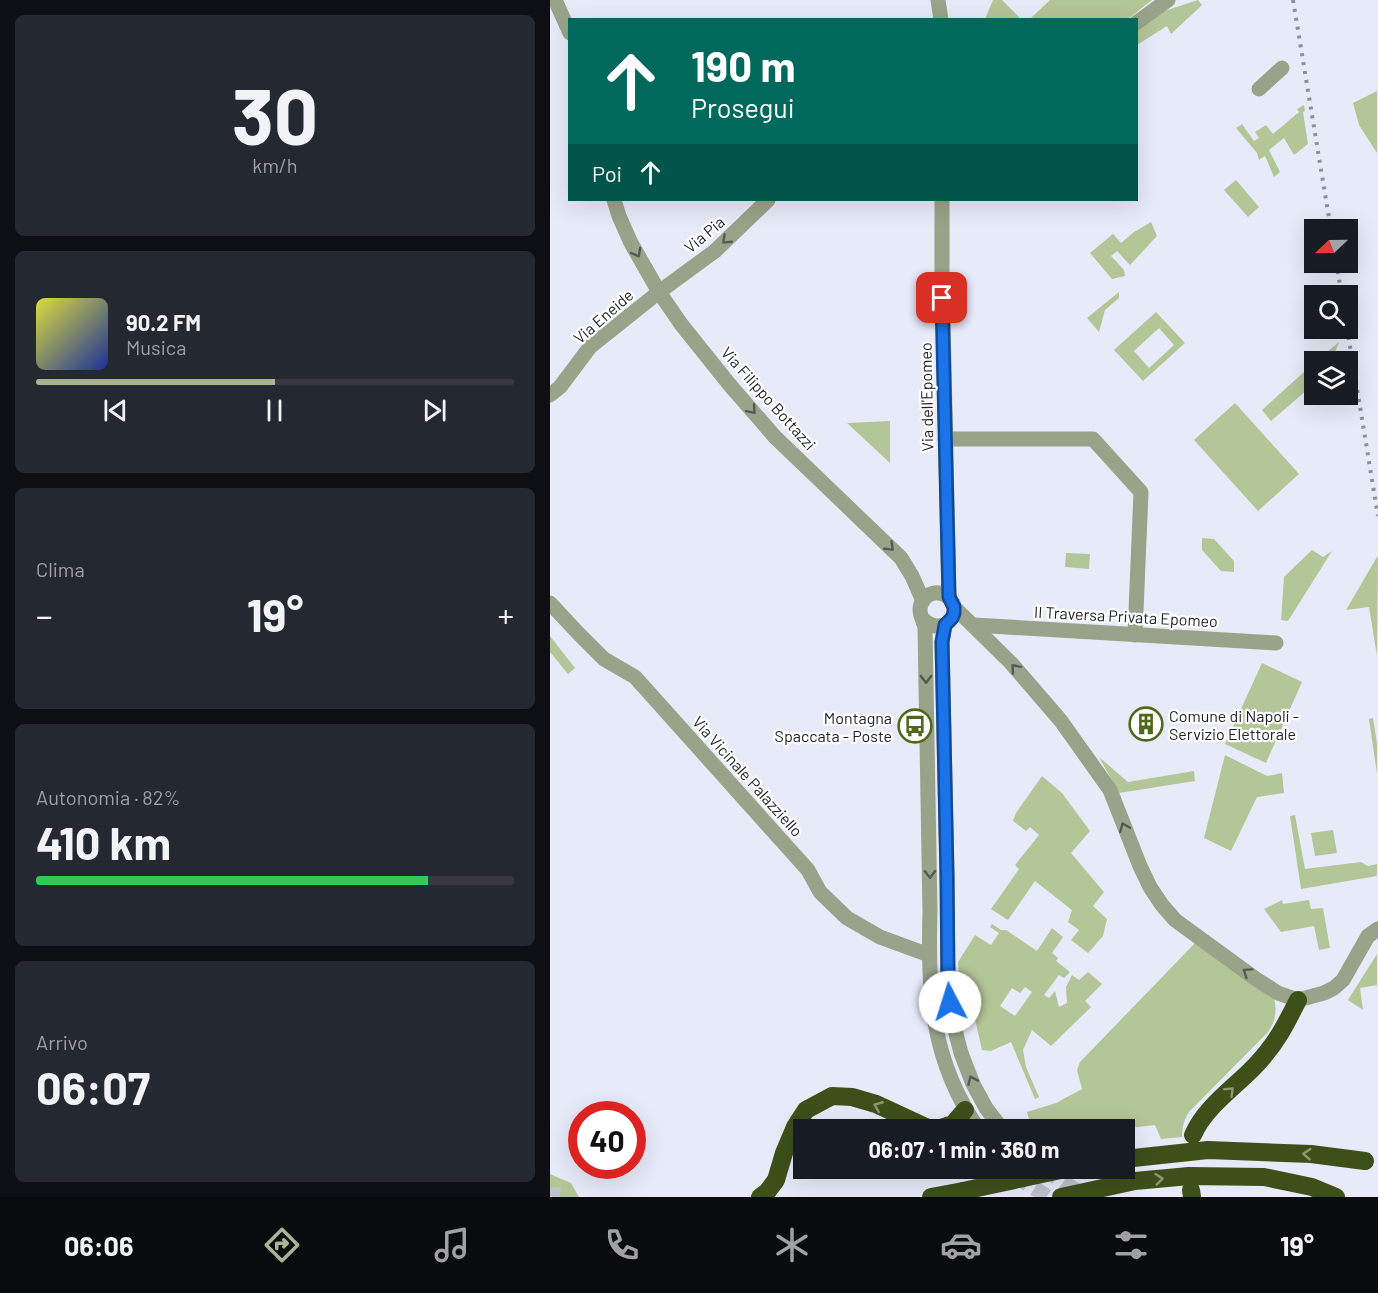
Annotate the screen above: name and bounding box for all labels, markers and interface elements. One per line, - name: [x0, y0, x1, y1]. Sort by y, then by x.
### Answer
- text: 190 m: [691, 40, 796, 90]
- icon: ahead: [592, 42, 670, 120]
- text: 30: [232, 67, 318, 161]
- text: Prosegui: [691, 91, 795, 123]
- text: km/h: [252, 153, 298, 177]
- icon: ahead: [634, 156, 667, 189]
- text: Poi: [592, 160, 622, 186]
- street label: Via Pia: [680, 212, 728, 256]
- north arrow: [1304, 219, 1358, 273]
- map controls: [1304, 219, 1358, 405]
- one-way arrow: [723, 233, 734, 244]
- one-way arrow: [630, 247, 641, 257]
- pin: [916, 272, 967, 323]
- icon: arrive: [925, 281, 958, 314]
- street label: Via Eneide: [569, 285, 637, 347]
- button: search: [1304, 285, 1358, 339]
- text: 90.2 FM: [126, 309, 201, 335]
- text: Musica: [126, 335, 186, 359]
- street label: Via dell'Epomeo: [916, 342, 936, 452]
- street label: Via Filippo Bottazzi: [718, 343, 820, 453]
- button: layers: [1304, 351, 1358, 405]
- icon: previous: [99, 394, 132, 427]
- icon: pause: [258, 394, 291, 427]
- icon: next: [418, 394, 451, 427]
- one-way arrow: [745, 403, 756, 414]
- one-way arrow: [883, 540, 894, 551]
- text: Clima: [36, 557, 85, 581]
- text: 19°: [247, 587, 303, 641]
- text: −: [36, 595, 53, 635]
- text: +: [498, 595, 514, 635]
- street label: II Traversa Privata Epomeo: [1034, 602, 1218, 630]
- one-way arrow: [1011, 664, 1022, 675]
- one-way arrow: [920, 674, 932, 683]
- building icon: Comune di Napoli - Servizio Elettorale: [1128, 706, 1164, 742]
- place label: Comune di Napoli - Servizio Elettorale: [1169, 706, 1299, 743]
- place label: Montagna Spaccata - Poste: [775, 708, 892, 745]
- bus stop icon: Montagna Spaccata - Poste: [897, 708, 933, 744]
- street label: Via Vicinale Palazziello: [689, 712, 807, 840]
- text: Autonomia · 82%: [36, 785, 180, 809]
- text: 410 km: [36, 815, 171, 869]
- one-way arrow: [1119, 823, 1132, 833]
- one-way arrow: [923, 869, 936, 878]
- one-way arrow: [1242, 968, 1253, 979]
- position arrow: [918, 970, 982, 1034]
- text: Arrivo: [36, 1030, 88, 1054]
- text: 06:07: [36, 1060, 150, 1114]
- one-way arrow: [967, 1075, 979, 1086]
- one-way arrow: [1223, 1087, 1233, 1098]
- speed limit sign: 40: [568, 1101, 646, 1179]
- one-way arrow: [873, 1101, 884, 1113]
- text: 06:07 · 1 min · 360 m: [869, 1136, 1059, 1162]
- one-way arrow: [1303, 1148, 1312, 1161]
- one-way arrow: [1155, 1173, 1164, 1186]
- icon: directions: [261, 1224, 303, 1266]
- icon: music: [431, 1224, 473, 1266]
- icon: phone: [601, 1224, 643, 1266]
- icon: climate: [771, 1224, 813, 1266]
- icon: car: [940, 1224, 982, 1266]
- icon: filters: [1110, 1224, 1152, 1266]
- text: 06:06: [64, 1229, 134, 1261]
- text: 19°: [1280, 1229, 1314, 1261]

